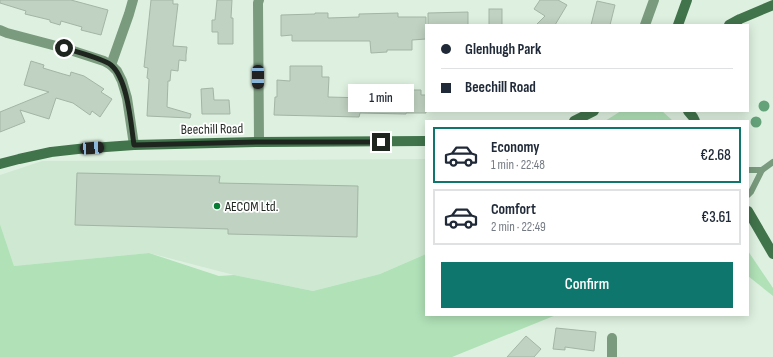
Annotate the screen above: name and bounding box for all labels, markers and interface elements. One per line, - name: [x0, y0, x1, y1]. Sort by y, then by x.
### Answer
- route start: [55, 39, 73, 57]
- text: Glenhugh Park: [465, 40, 541, 59]
- car: [252, 65, 264, 89]
- text: Beechill Road: [465, 78, 536, 97]
- callout: 1 min: [348, 84, 414, 112]
- text: 1 min: [369, 90, 393, 106]
- street label: Beechill Road: [181, 120, 244, 138]
- route end: [372, 133, 390, 151]
- icon: car: [443, 137, 479, 173]
- text: Economy: [491, 138, 540, 157]
- car: [80, 141, 104, 155]
- text: €2.68: [700, 146, 731, 165]
- text: 1 min · 22:48: [491, 157, 545, 173]
- place label: AECOM Ltd.: [224, 198, 278, 215]
- icon: car: [443, 199, 479, 235]
- text: Comfort: [491, 200, 536, 219]
- marker: AECOM Ltd.: [212, 201, 222, 211]
- text: €3.61: [701, 208, 731, 227]
- text: 2 min · 22:49: [491, 219, 546, 235]
- button: Confirm: [441, 262, 733, 308]

